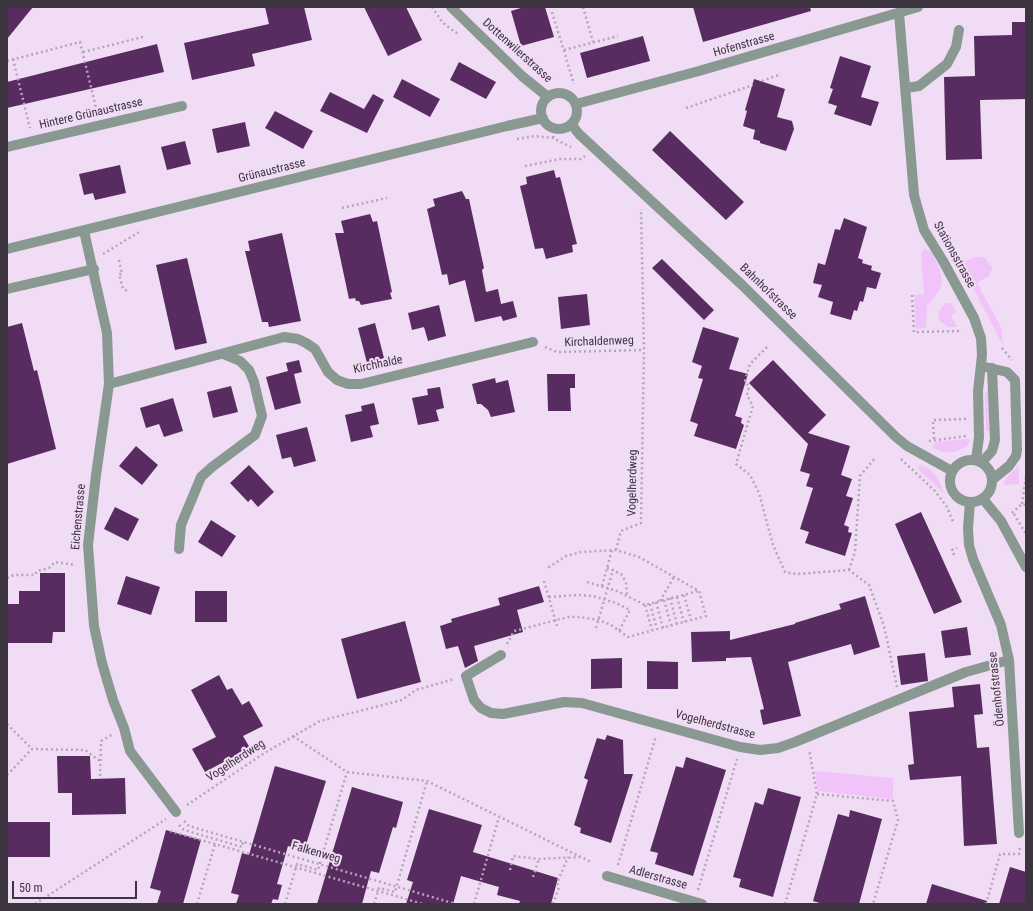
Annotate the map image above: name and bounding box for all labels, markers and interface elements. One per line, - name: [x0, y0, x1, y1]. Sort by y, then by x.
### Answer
- street label: Dottenwilerstrasse: [479, 16, 555, 86]
- street label: Hofenstrasse: [712, 29, 776, 61]
- street label: Hintere Grünaustrasse: [38, 95, 144, 133]
- street label: Grünaustrasse: [237, 156, 307, 186]
- street label: Stationsstrasse: [930, 219, 978, 291]
- street label: Bahnhofstrasse: [736, 261, 800, 323]
- street label: Kirchaldenweg: [564, 334, 634, 350]
- street label: Kirchhalde: [352, 353, 404, 377]
- street label: Vogelherdweg: [625, 449, 641, 517]
- street label: Eichenstrasse: [69, 483, 89, 551]
- street label: Ödenhofstrasse: [986, 651, 1008, 727]
- street label: Vogelherdstrasse: [673, 707, 757, 743]
- street label: Vogelherdweg: [204, 737, 268, 785]
- street label: Falkenweg: [290, 839, 342, 867]
- street label: Adlerstrasse: [627, 863, 689, 893]
- scale bar: [14, 873, 139, 899]
- text: 50 m: [19, 881, 43, 895]

